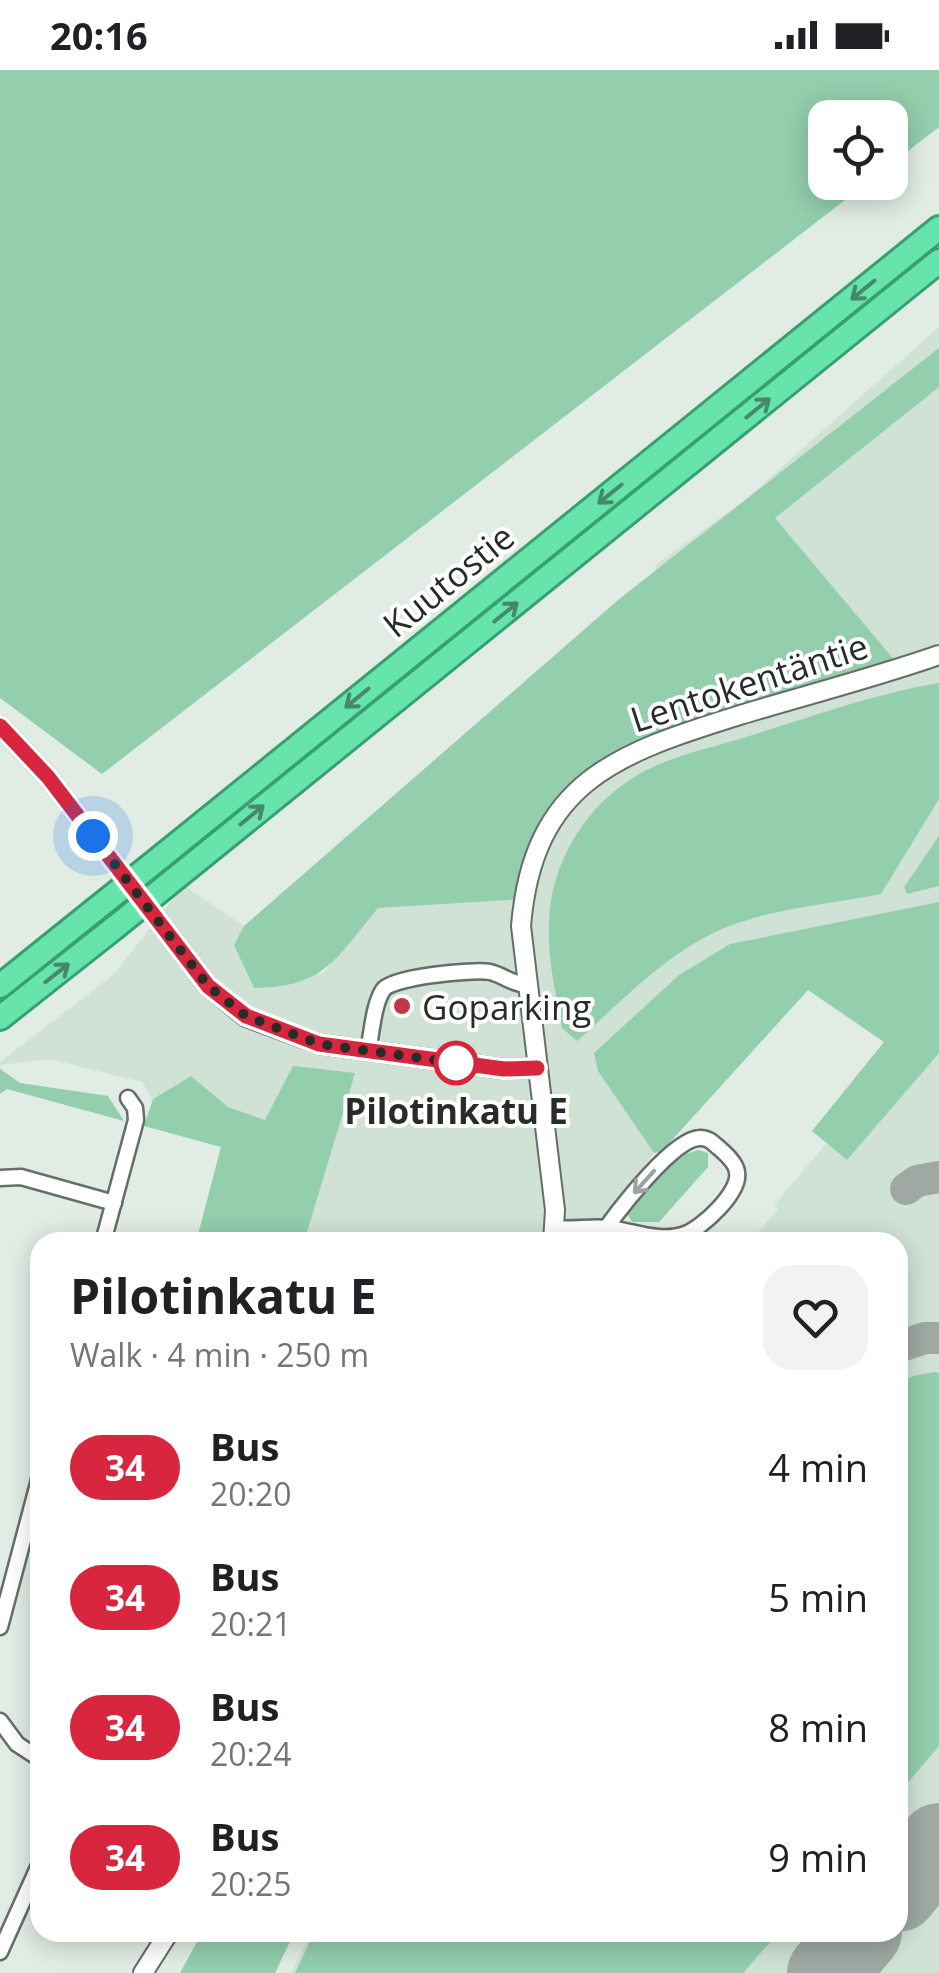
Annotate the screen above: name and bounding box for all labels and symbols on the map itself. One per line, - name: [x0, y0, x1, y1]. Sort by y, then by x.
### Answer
- one-way arrow: [851, 279, 877, 301]
- one-way arrow: [745, 397, 771, 419]
- one-way arrow: [598, 483, 624, 505]
- street label: Kuutostie: [373, 513, 523, 647]
- one-way arrow: [492, 601, 518, 623]
- street label: Lentokentäntie: [624, 622, 874, 742]
- one-way arrow: [345, 687, 371, 709]
- one-way arrow: [238, 804, 264, 826]
- your location: [68, 811, 118, 861]
- one-way arrow: [43, 962, 69, 984]
- place label: Goparking: [422, 983, 591, 1030]
- marker: Goparking: [391, 995, 413, 1017]
- marker: Pilotinkatu E: [435, 1042, 477, 1084]
- place label: Pilotinkatu E: [344, 1087, 568, 1134]
- one-way arrow: [632, 1169, 655, 1194]

